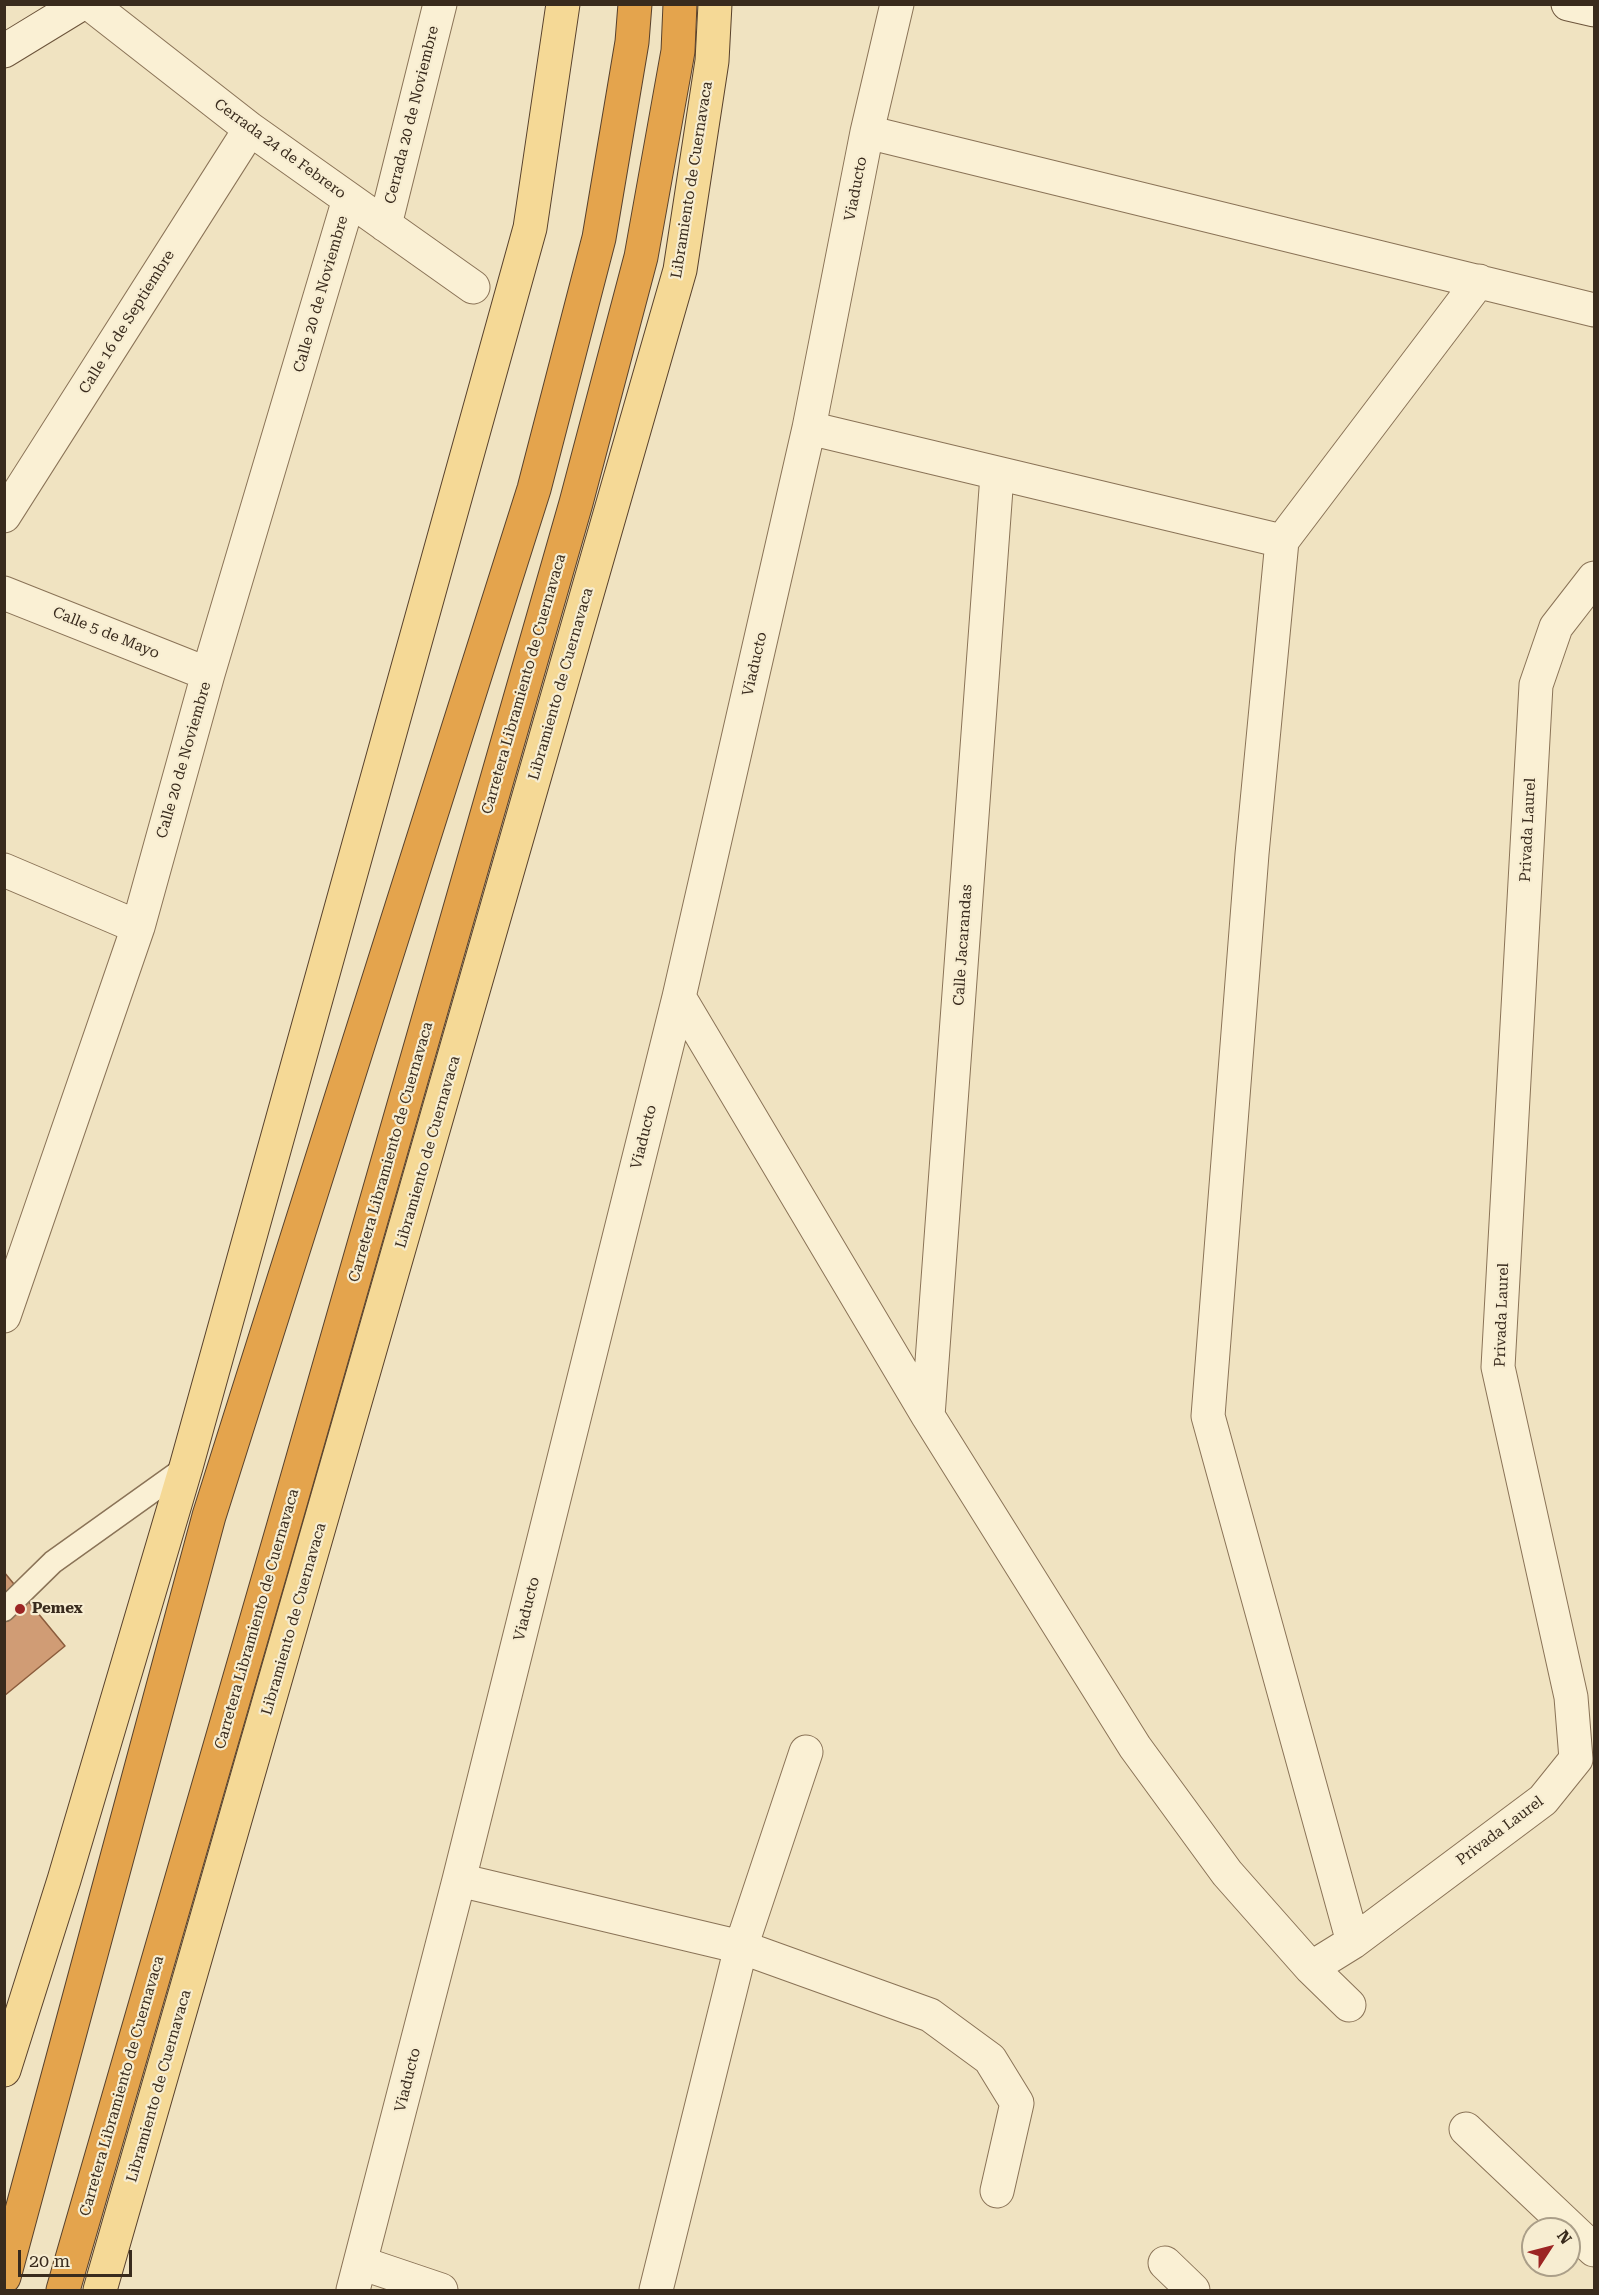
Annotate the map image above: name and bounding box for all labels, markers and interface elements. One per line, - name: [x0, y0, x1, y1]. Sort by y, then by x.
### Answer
- street label: Cerrada 20 de Noviembre: [381, 24, 443, 206]
- street label: Libramiento de Cuernavaca: [668, 80, 716, 280]
- street label: Cerrada 24 de Febrero: [211, 95, 349, 203]
- street label: Viaducto: [841, 155, 871, 223]
- street label: Calle 20 de Noviembre: [290, 214, 352, 374]
- street label: Calle 16 de Septiembre: [75, 247, 179, 397]
- street label: Carretera Libramiento de Cuernavaca: [478, 552, 570, 816]
- street label: Libramiento de Cuernavaca: [525, 586, 597, 782]
- street label: Calle 5 de Mayo: [50, 603, 162, 663]
- street label: Viaducto: [739, 630, 771, 698]
- street label: Calle 20 de Noviembre: [153, 680, 215, 840]
- street label: Privada Laurel: [1516, 778, 1540, 882]
- street label: Calle Jacarandas: [950, 884, 976, 1006]
- street label: Carretera Libramiento de Cuernavaca: [345, 1020, 437, 1284]
- street label: Libramiento de Cuernavaca: [392, 1054, 464, 1250]
- street label: Viaducto: [627, 1103, 661, 1171]
- street label: Privada Laurel: [1491, 1263, 1513, 1367]
- street label: Carretera Libramiento de Cuernavaca: [211, 1487, 303, 1751]
- street label: Libramiento de Cuernavaca: [258, 1521, 330, 1717]
- street label: Viaducto: [510, 1575, 544, 1643]
- place label: Pemex: [32, 1600, 83, 1618]
- marker: Pemex: [13, 1602, 27, 1616]
- street label: Privada Laurel: [1453, 1792, 1547, 1870]
- street label: Carretera Libramiento de Cuernavaca: [76, 1954, 168, 2218]
- street label: Libramiento de Cuernavaca: [123, 1988, 195, 2184]
- street label: Viaducto: [391, 2046, 425, 2114]
- north arrow: [1521, 2217, 1581, 2277]
- text: N: [1553, 2227, 1576, 2248]
- scale bar: [21, 2238, 135, 2276]
- text: 20 m: [29, 2250, 70, 2271]

